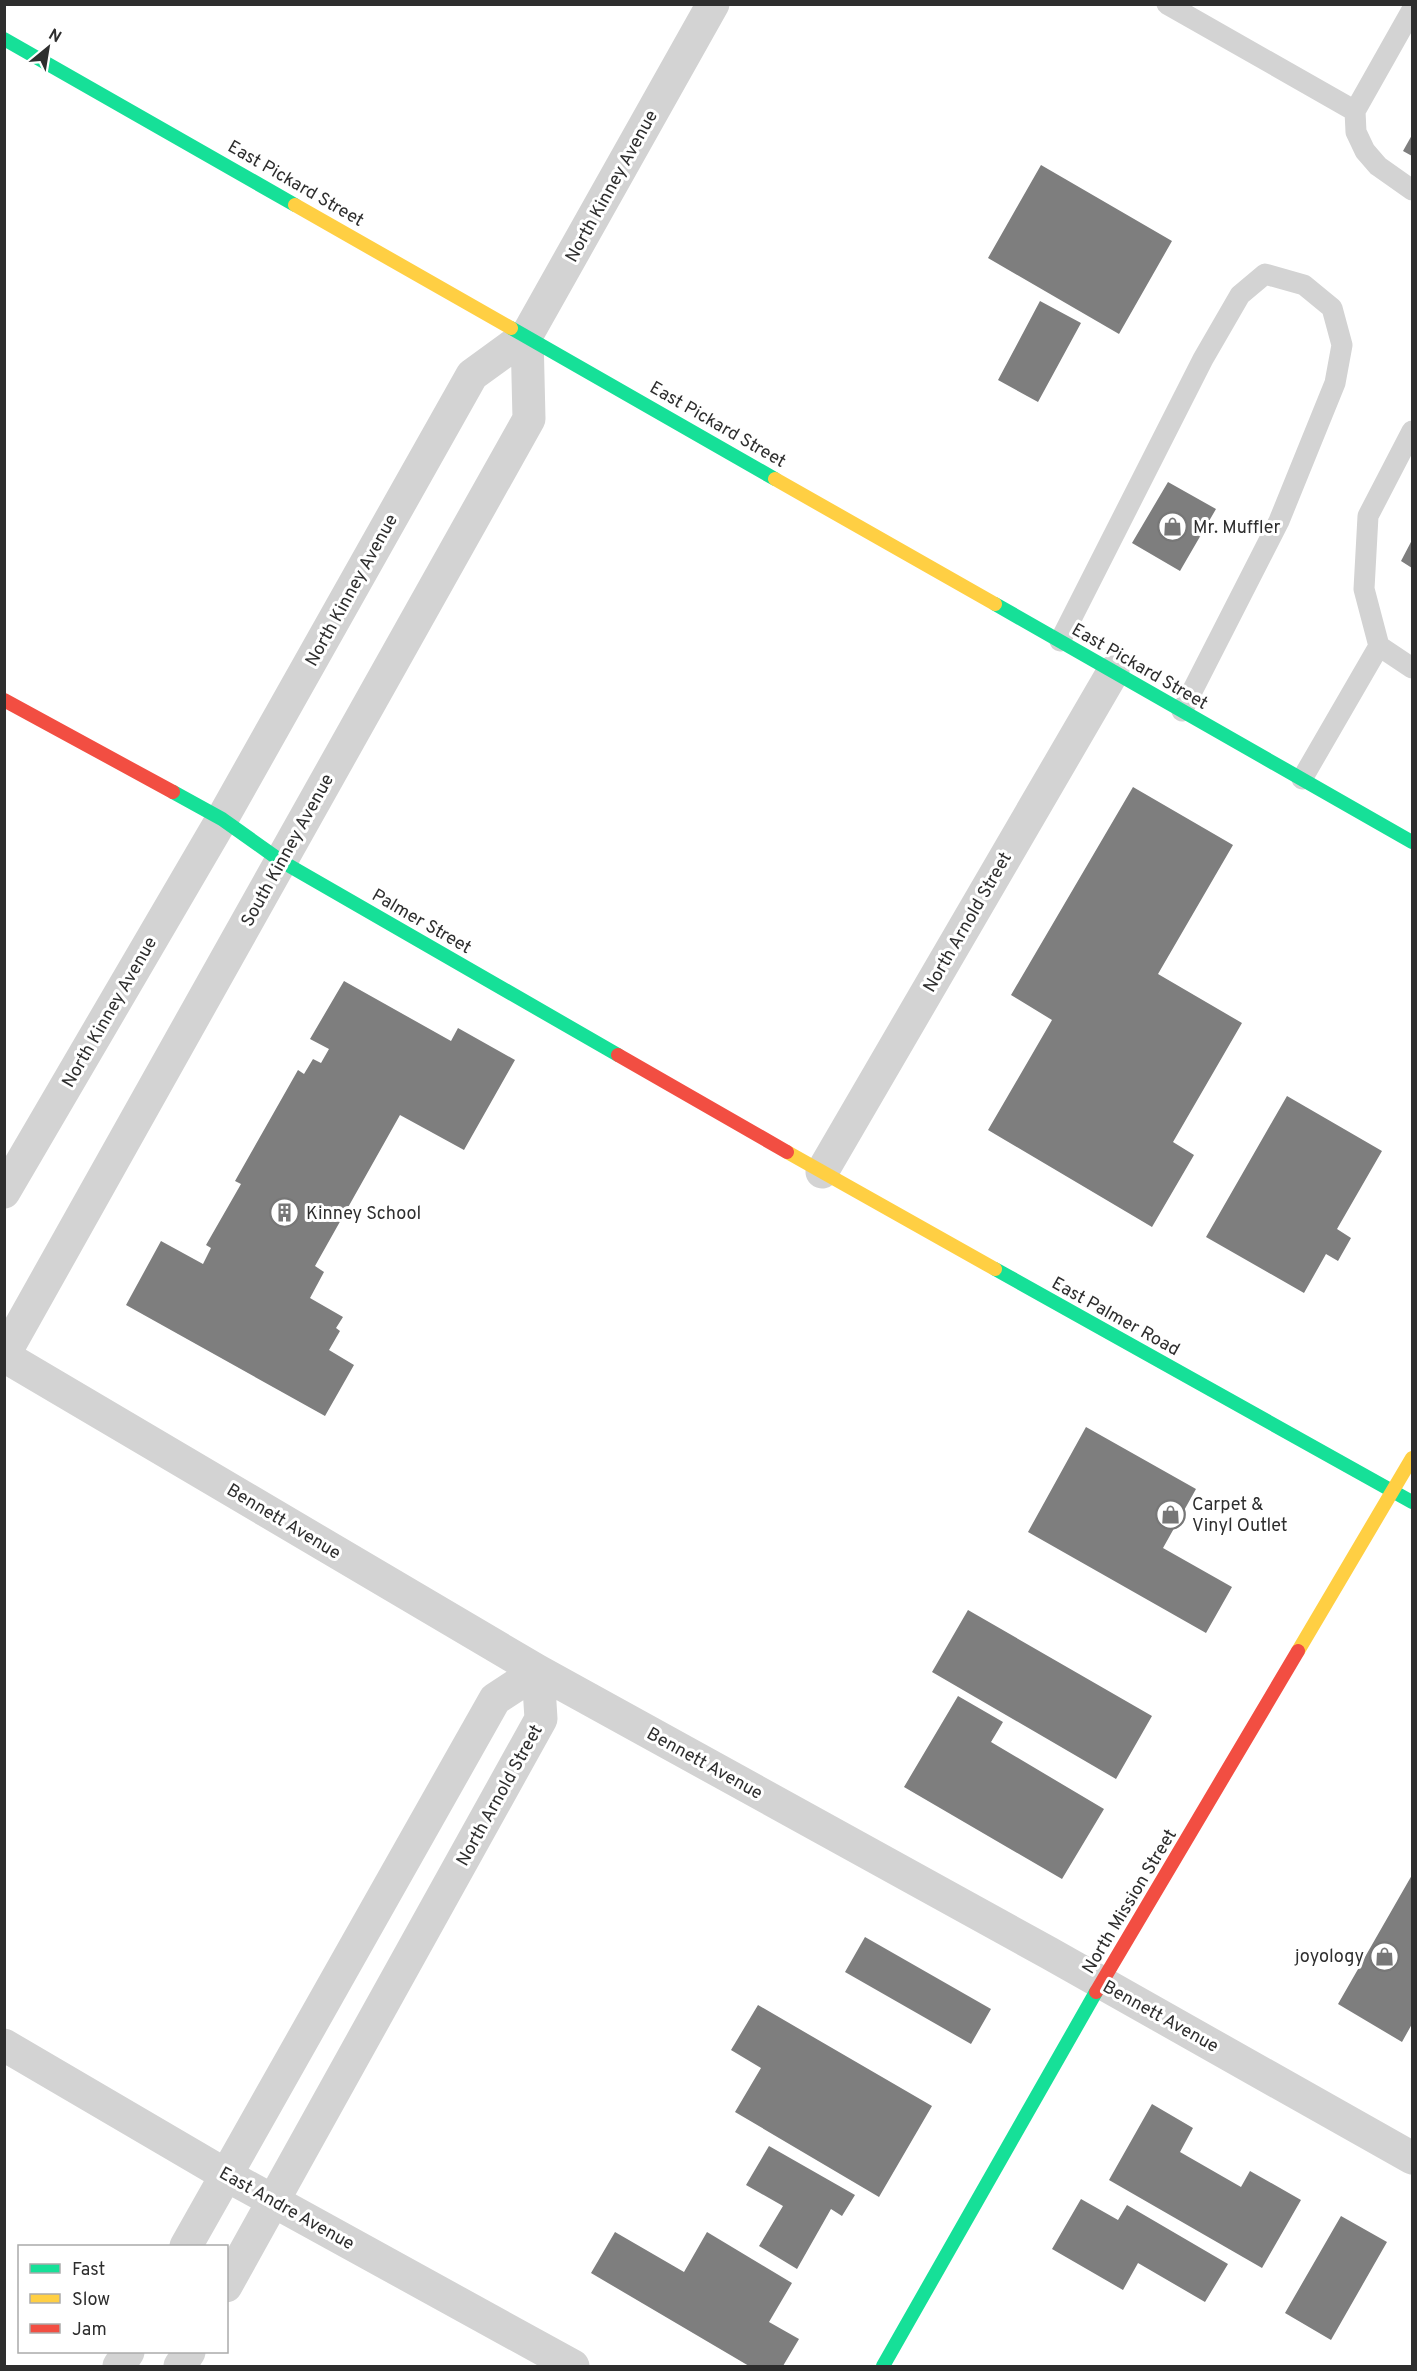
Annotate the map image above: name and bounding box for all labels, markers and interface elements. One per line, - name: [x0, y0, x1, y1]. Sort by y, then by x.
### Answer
- north arrow: [18, 18, 78, 78]
- text: N: [45, 25, 64, 48]
- street label: North Kinney Avenue: [561, 107, 664, 267]
- street label: East Pickard Street: [223, 136, 368, 233]
- street label: East Pickard Street: [645, 377, 790, 474]
- street label: North Kinney Avenue: [301, 511, 404, 671]
- shop icon: Mr. Muffler: [1156, 511, 1188, 543]
- place label: Mr. Muffler: [1193, 517, 1281, 540]
- street label: East Pickard Street: [1067, 619, 1212, 716]
- street label: South Kinney Avenue: [237, 770, 340, 931]
- street label: North Arnold Street: [919, 848, 1018, 997]
- street label: Palmer Street: [367, 885, 475, 960]
- street label: North Kinney Avenue: [58, 933, 163, 1092]
- building icon: Kinney School: [269, 1197, 301, 1229]
- place label: Kinney School: [306, 1203, 421, 1226]
- street label: East Palmer Road: [1047, 1273, 1183, 1362]
- street label: Bennett Avenue: [222, 1479, 344, 1565]
- place label: Carpet & Vinyl Outlet: [1192, 1494, 1288, 1538]
- shop icon: Carpet & Vinyl Outlet: [1155, 1498, 1187, 1530]
- street label: North Arnold Street: [452, 1721, 549, 1871]
- street label: Bennett Avenue: [642, 1723, 766, 1806]
- street label: North Mission Street: [1078, 1825, 1183, 1978]
- shop icon: joyology: [1369, 1940, 1401, 1972]
- place label: joyology: [1294, 1946, 1364, 1969]
- street label: Bennett Avenue: [1098, 1976, 1222, 2059]
- street label: East Andre Avenue: [214, 2163, 358, 2256]
- legend: [18, 2245, 228, 2353]
- text: Fast: [72, 2259, 105, 2282]
- text: Slow: [72, 2289, 110, 2312]
- text: Jam: [72, 2319, 107, 2342]

